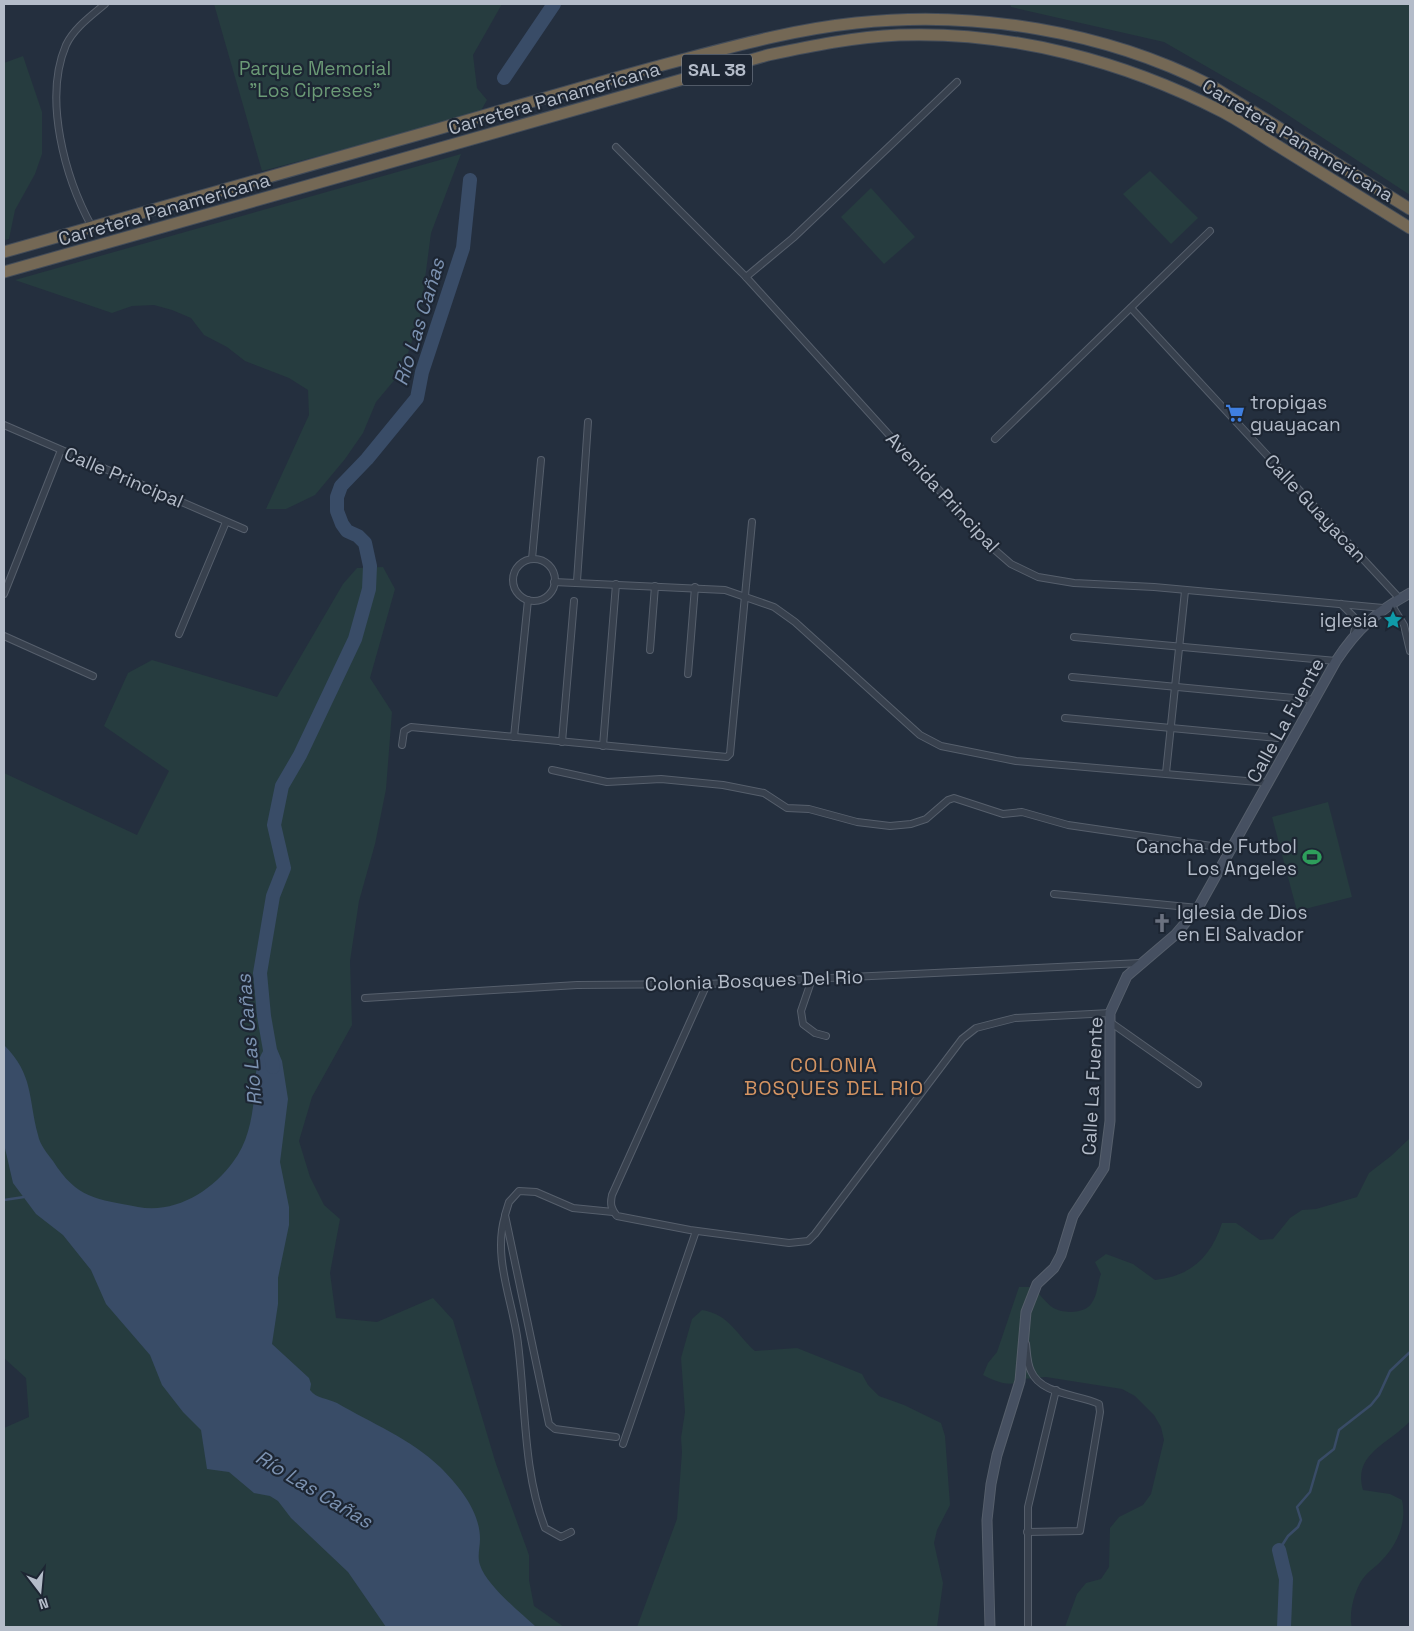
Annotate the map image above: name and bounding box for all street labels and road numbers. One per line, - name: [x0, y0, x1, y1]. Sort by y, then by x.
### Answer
- road number: SAL 38: [682, 54, 752, 86]
- street label: Carretera Panamericana: [445, 56, 663, 141]
- street label: Carretera Panamericana: [1197, 73, 1398, 208]
- street label: Carretera Panamericana: [55, 167, 273, 252]
- street label: Avenida Principal: [880, 427, 1005, 558]
- street label: Calle Principal: [60, 441, 187, 514]
- street label: Calle Guayacan: [1259, 449, 1372, 568]
- street label: Calle La Fuente: [1241, 653, 1330, 787]
- street label: Colonia Bosques Del Rio: [644, 964, 864, 997]
- street label: Calle La Fuente: [1076, 1016, 1109, 1156]

